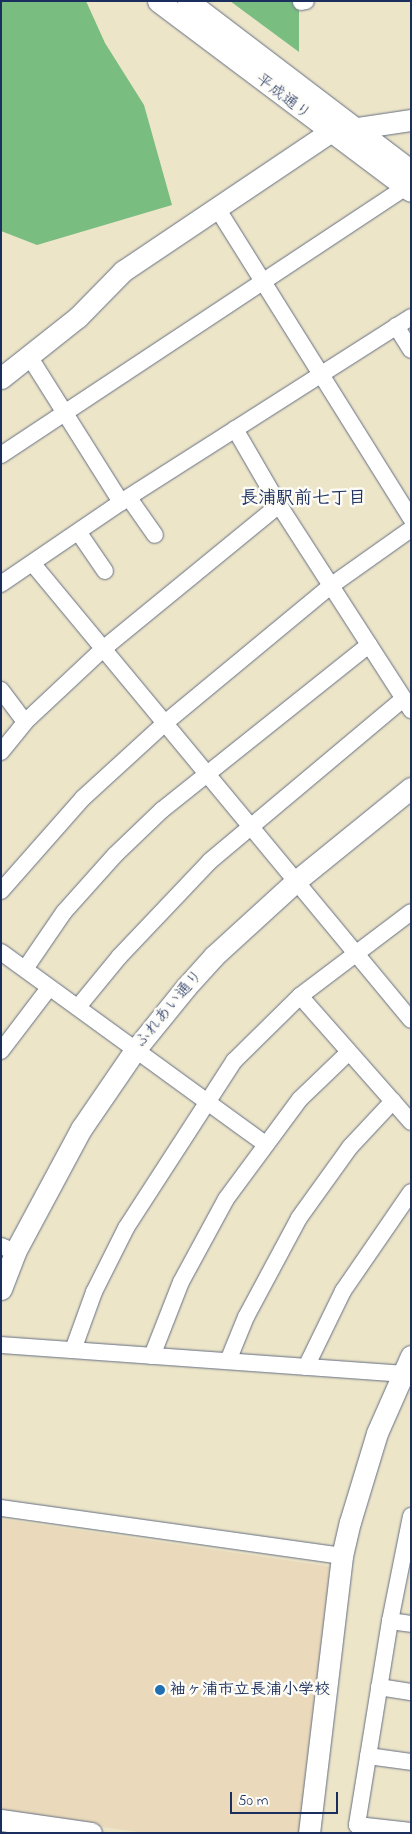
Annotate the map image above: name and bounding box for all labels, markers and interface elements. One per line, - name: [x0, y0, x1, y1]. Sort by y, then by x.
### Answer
- street label: 平成通り: [252, 70, 314, 124]
- district label: 長浦駅前七丁目: [240, 488, 366, 510]
- street label: ふれあい通り: [131, 966, 207, 1052]
- place label: 袖ヶ浦市立長浦小学校: [170, 1680, 330, 1700]
- marker: 袖ヶ浦市立長浦小学校: [154, 1684, 166, 1696]
- scale bar: [232, 1782, 340, 1814]
- text: 50 m: [238, 1790, 268, 1812]

